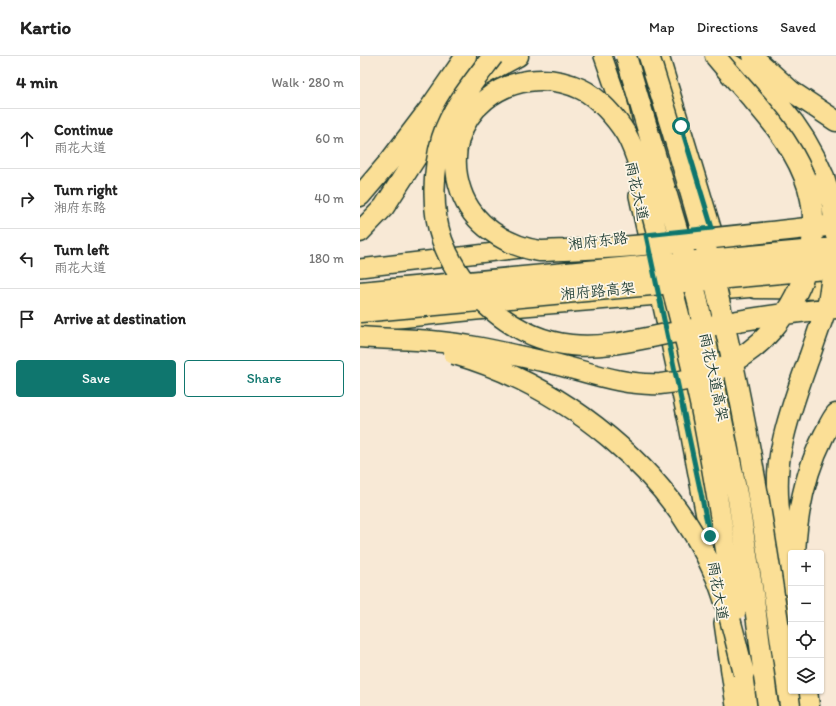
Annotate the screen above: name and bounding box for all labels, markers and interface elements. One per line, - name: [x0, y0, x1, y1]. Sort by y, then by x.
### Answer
- text: Kartio: [20, 16, 71, 39]
- text: Map: [649, 19, 675, 36]
- text: Directions: [697, 19, 758, 36]
- text: Saved: [780, 19, 816, 36]
- text: 4 min: [16, 72, 58, 92]
- text: Walk · 280 m: [271, 75, 344, 90]
- route start: [672, 117, 690, 135]
- text: Continue: [54, 121, 113, 139]
- icon: ahead: [16, 128, 38, 150]
- text: 60 m: [315, 131, 344, 146]
- text: 雨花大道: [54, 140, 106, 155]
- street label: 雨花大道: [622, 160, 652, 222]
- text: Turn right: [54, 181, 118, 199]
- icon: right: [16, 188, 38, 210]
- text: 40 m: [314, 191, 344, 206]
- text: 湘府东路: [54, 200, 106, 215]
- street label: 湘府东路: [567, 228, 629, 254]
- text: Turn left: [54, 241, 109, 259]
- icon: left: [16, 248, 38, 270]
- text: 180 m: [309, 251, 344, 266]
- text: 雨花大道: [54, 260, 106, 275]
- street label: 湘府路高架: [560, 279, 636, 303]
- icon: arrive: [16, 308, 38, 330]
- text: Arrive at destination: [54, 310, 186, 328]
- street label: 雨花大道高架: [696, 331, 732, 423]
- button: Save: [16, 360, 176, 397]
- button: Share: [184, 360, 344, 397]
- route end: [701, 527, 719, 545]
- map controls: [788, 550, 824, 694]
- button: +: [788, 550, 824, 586]
- street label: 雨花大道: [704, 560, 732, 622]
- button: −: [788, 586, 824, 622]
- button: locate: [788, 622, 824, 658]
- button: layers: [788, 658, 824, 694]

